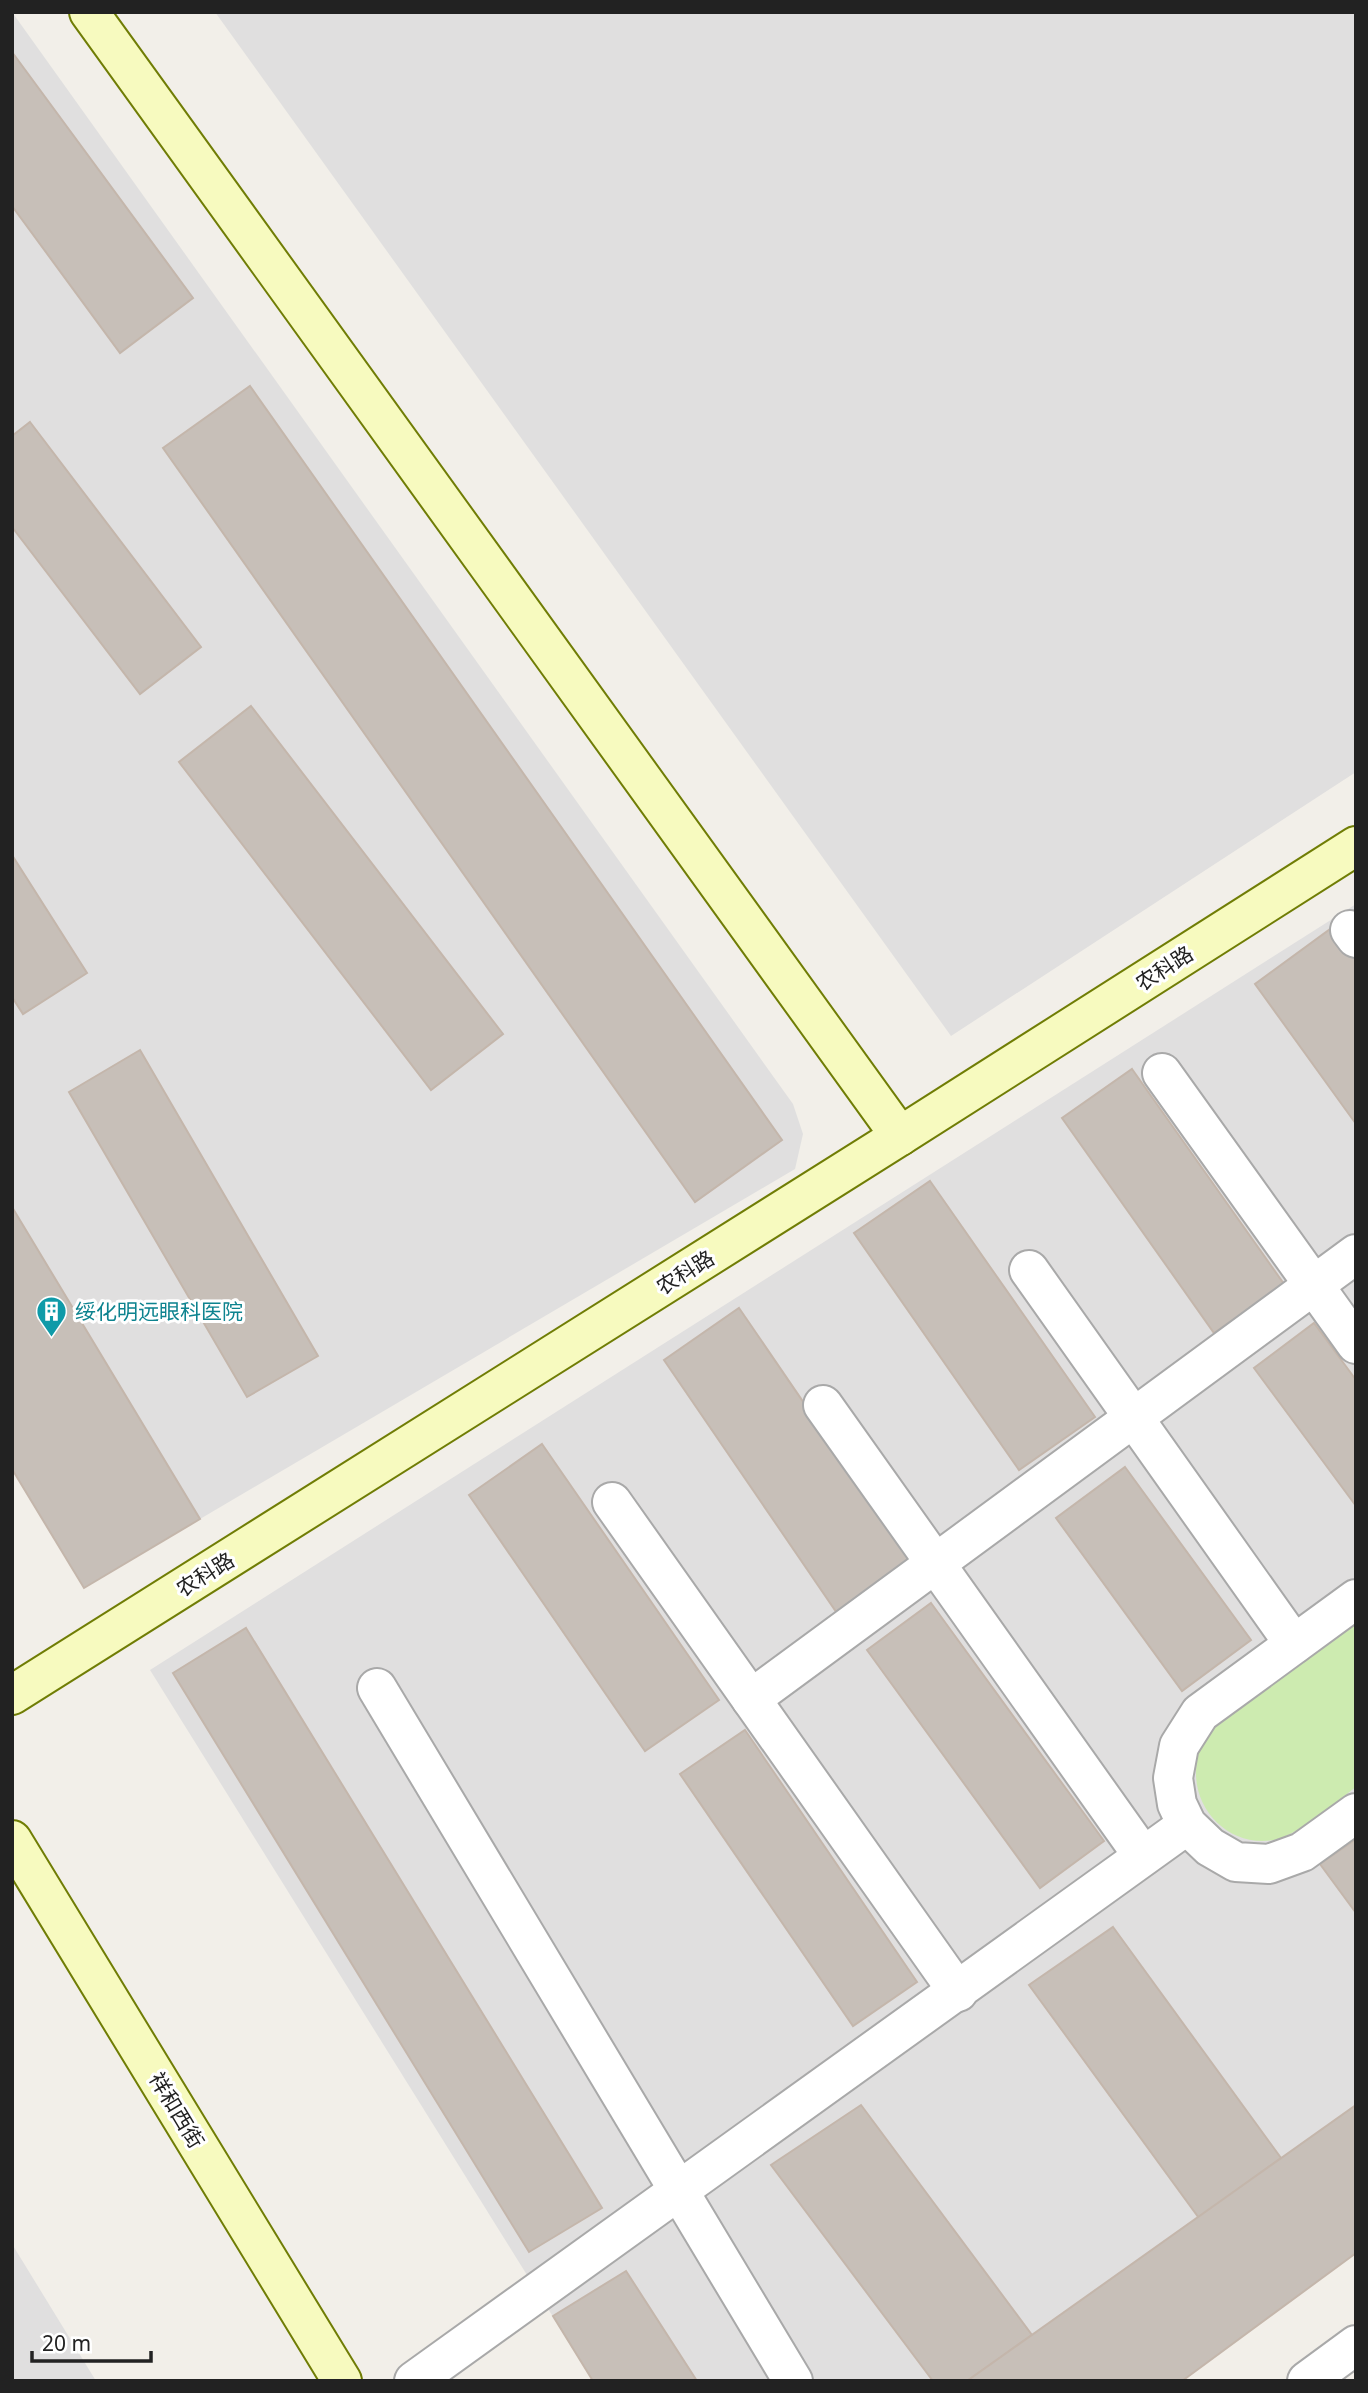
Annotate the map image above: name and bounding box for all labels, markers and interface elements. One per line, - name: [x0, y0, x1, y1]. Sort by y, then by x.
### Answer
- street label: 农科路: [1130, 939, 1198, 997]
- street label: 农科路: [651, 1243, 719, 1301]
- building icon: 绥化明远眼科医院: [35, 1294, 69, 1338]
- place label: 绥化明远眼科医院: [75, 1297, 243, 1325]
- street label: 农科路: [171, 1545, 239, 1603]
- street label: 祥和西街: [143, 2067, 211, 2153]
- scale bar: [32, 2320, 150, 2364]
- text: 20 m: [42, 2329, 91, 2357]

